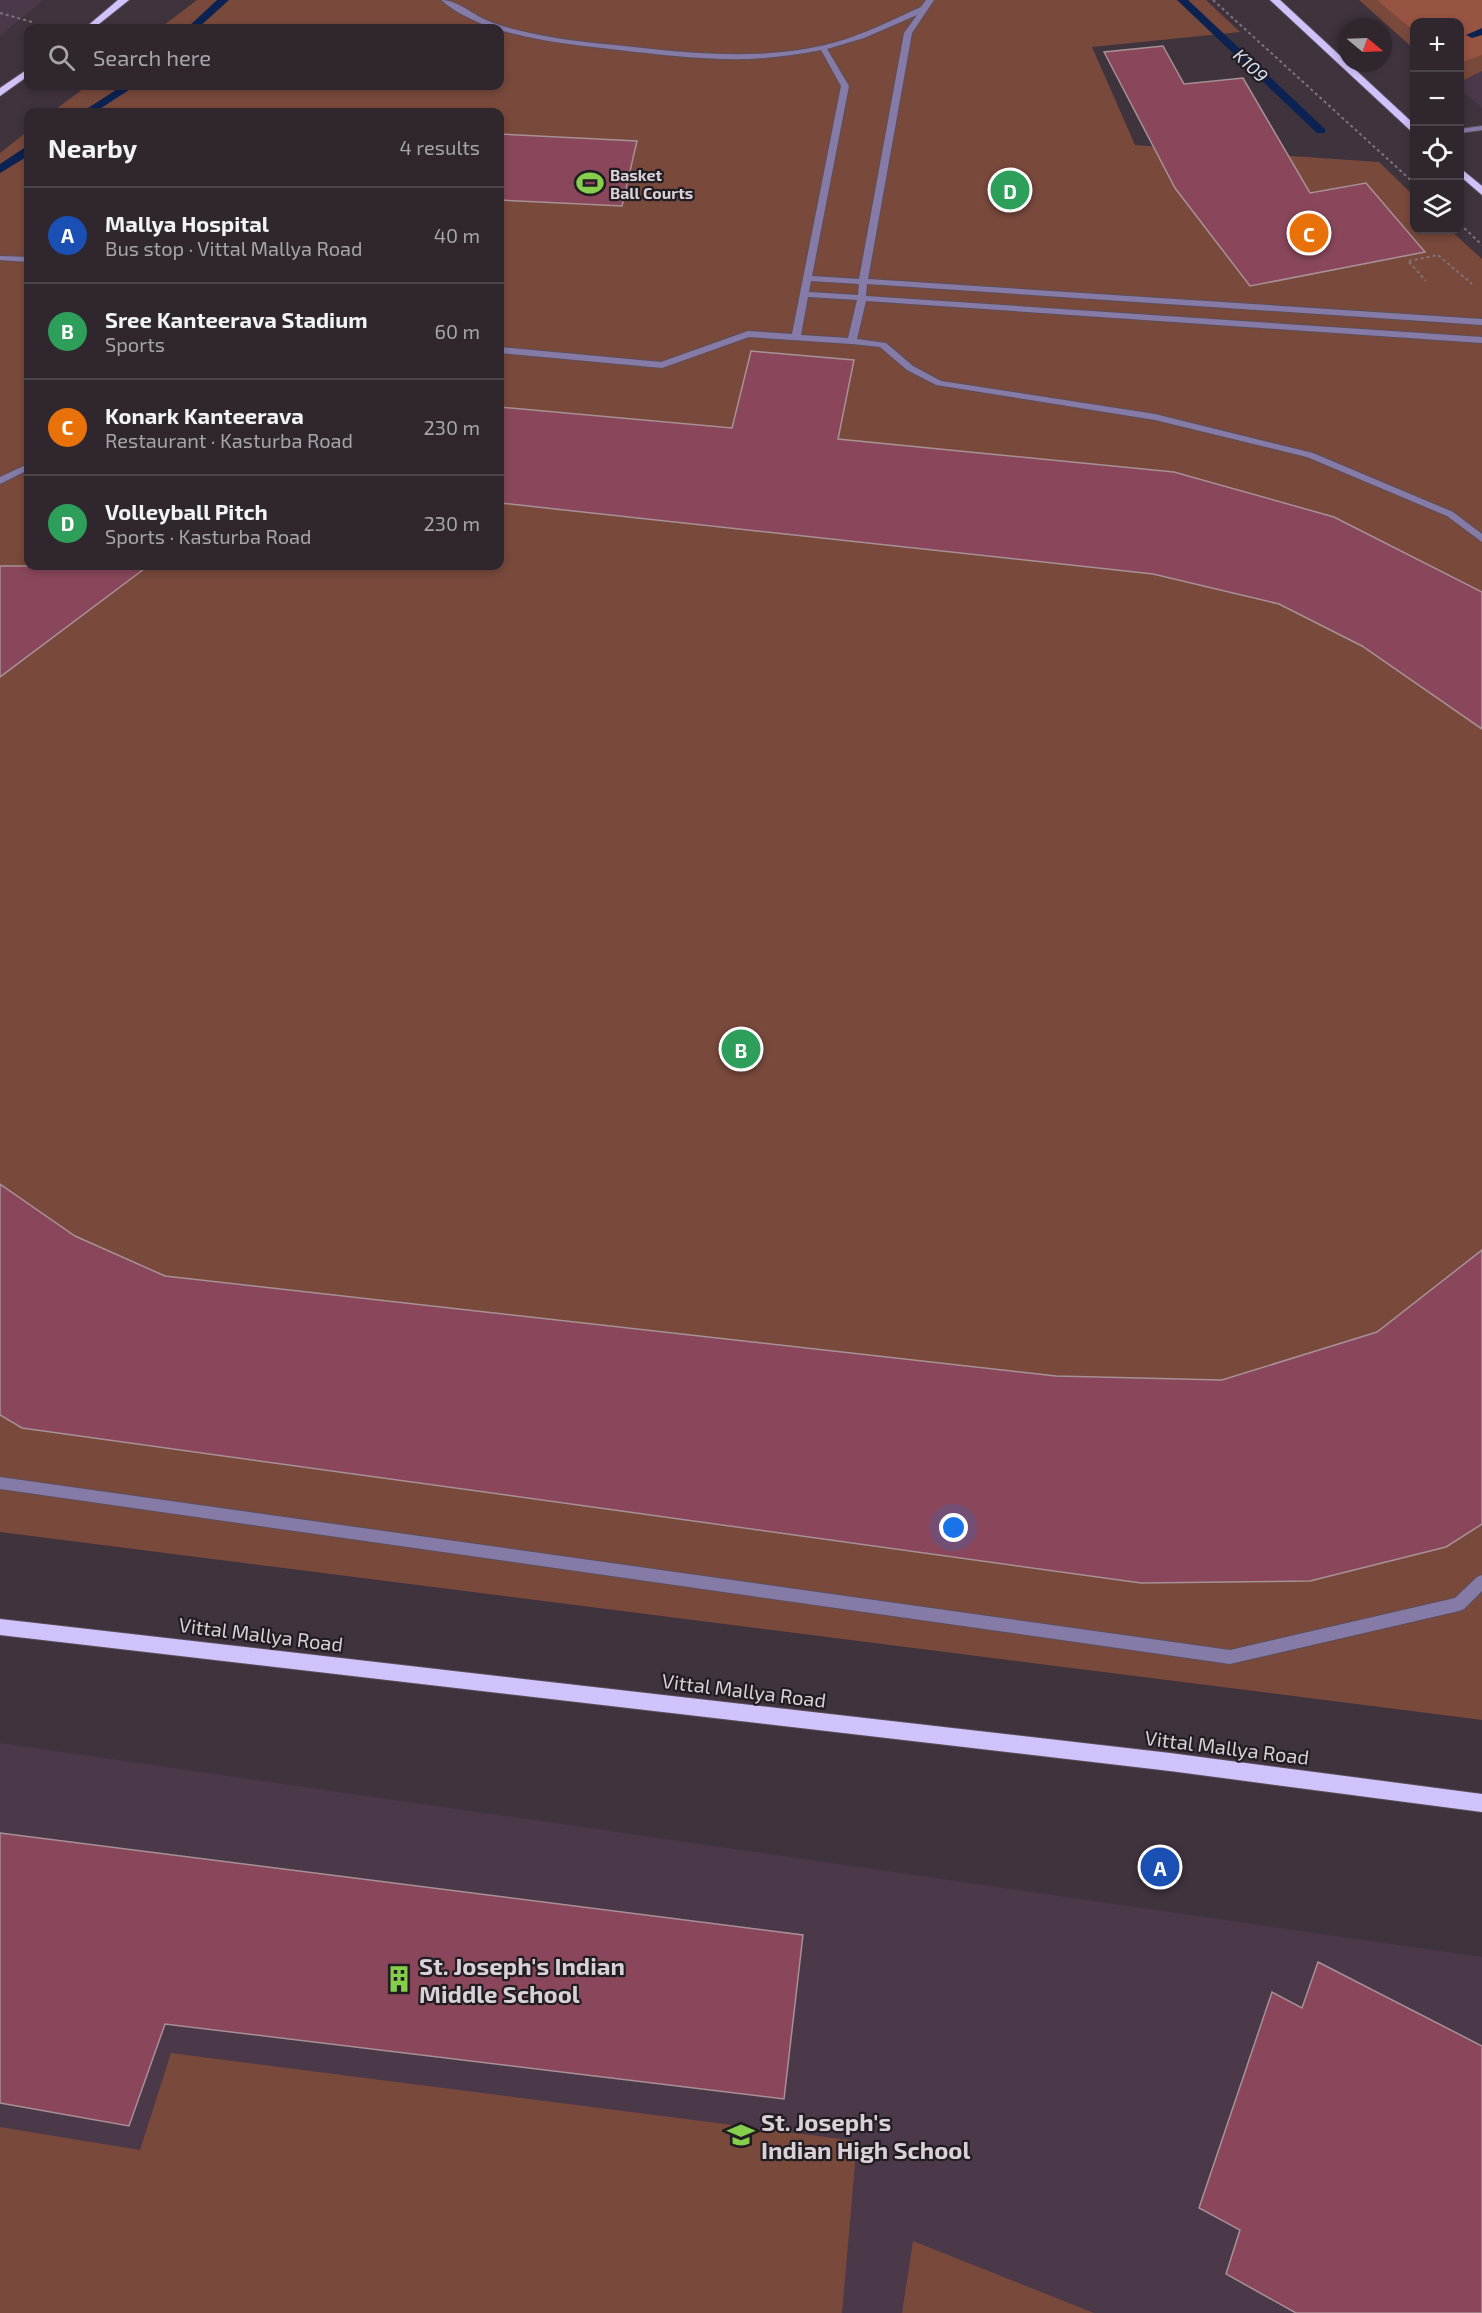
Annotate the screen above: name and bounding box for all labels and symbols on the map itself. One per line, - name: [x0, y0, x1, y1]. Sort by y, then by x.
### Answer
- north arrow: [1338, 18, 1392, 72]
- water label: K109: [1229, 44, 1273, 86]
- place label: Basket Ball Courts: [610, 165, 693, 202]
- sports icon: Basket Ball Courts: [575, 168, 605, 198]
- pin: D: [990, 168, 1030, 213]
- pin: C: [1290, 210, 1328, 256]
- pin: B: [722, 1026, 760, 1072]
- your location: [939, 1513, 968, 1542]
- street label: Vittal Mallya Road: [178, 1612, 344, 1656]
- street label: Vittal Mallya Road: [661, 1668, 827, 1712]
- street label: Vittal Mallya Road: [1144, 1725, 1310, 1769]
- pin: A: [1140, 1844, 1180, 1890]
- place label: St. Joseph's Indian Middle School: [419, 1951, 625, 2008]
- building icon: St. Joseph's Indian Middle School: [384, 1964, 414, 1994]
- place label: St. Joseph's Indian High School: [761, 2107, 970, 2164]
- school or university icon: St. Joseph's Indian High School: [726, 2120, 756, 2150]

